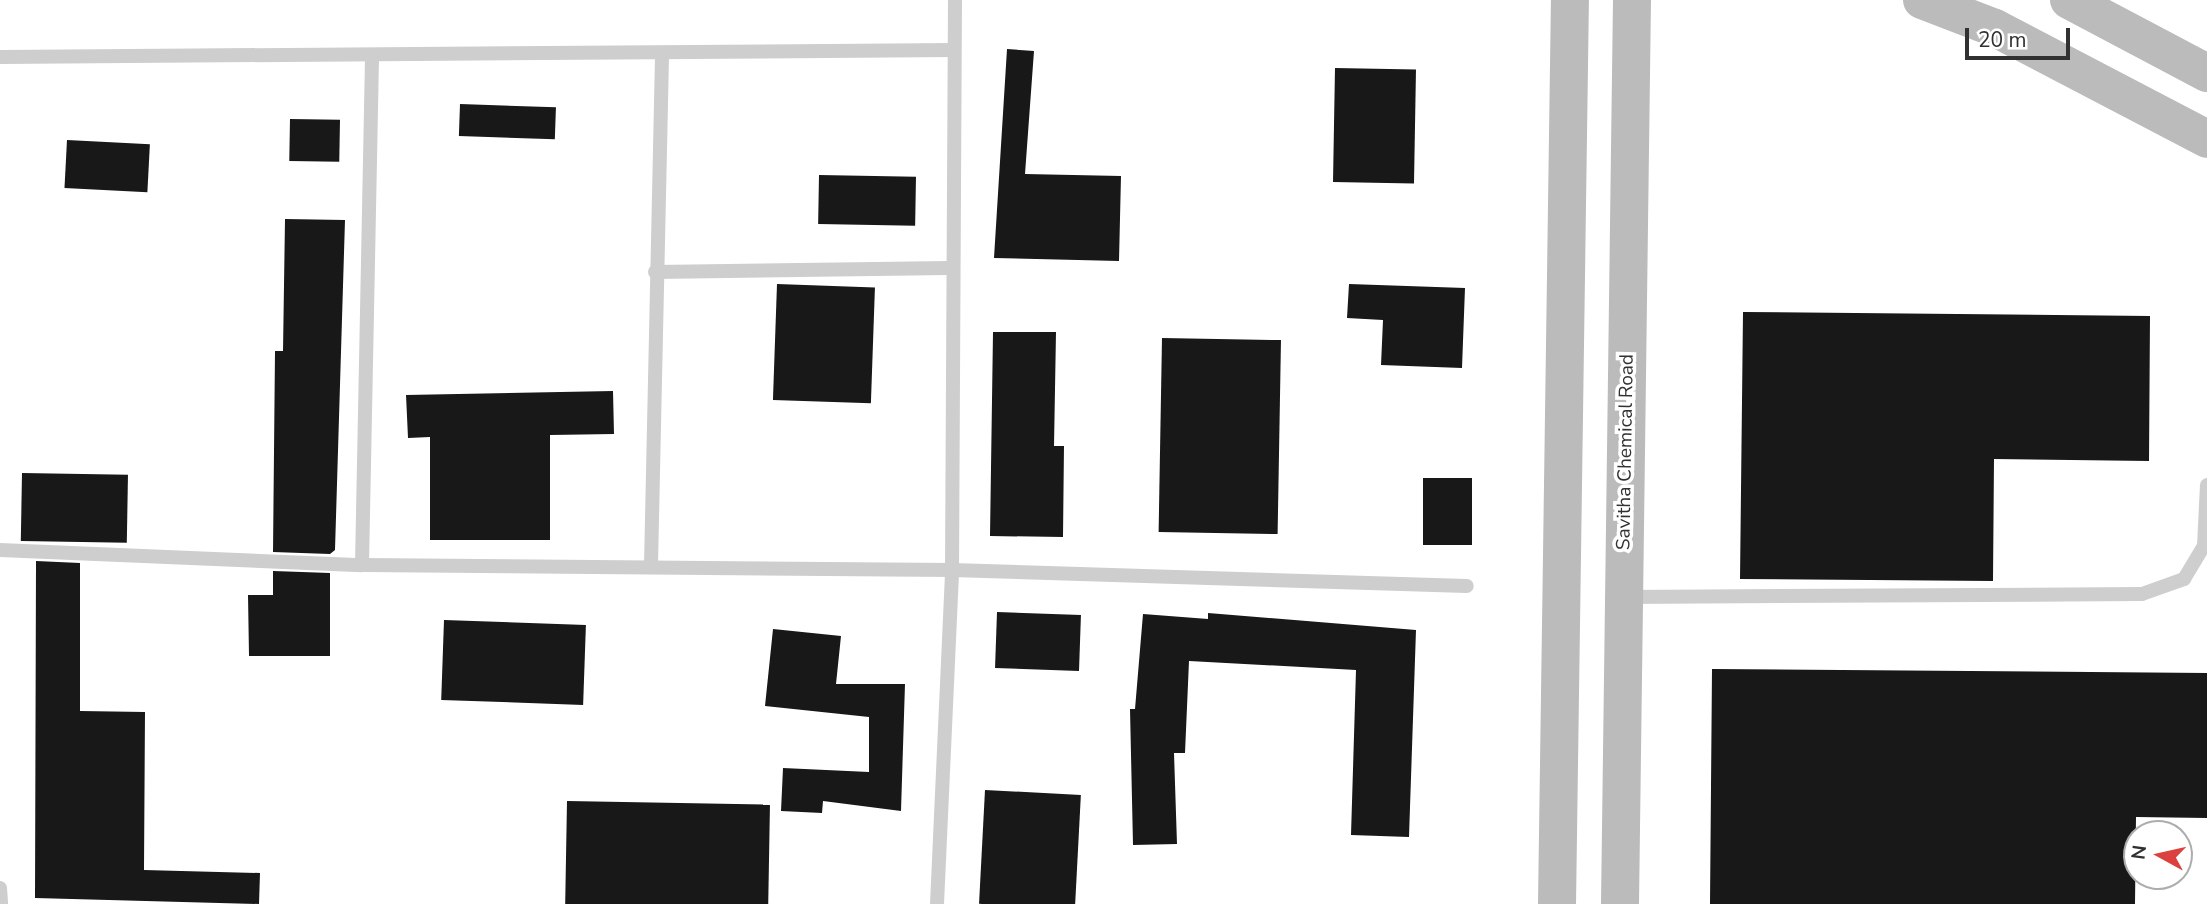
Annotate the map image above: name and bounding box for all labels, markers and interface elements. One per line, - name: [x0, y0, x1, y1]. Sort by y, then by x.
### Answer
- scale bar: [1969, 14, 2074, 58]
- text: 20 m: [1978, 26, 2027, 54]
- street label: Savitha Chemical Road: [1613, 354, 1639, 550]
- north arrow: [2123, 820, 2193, 890]
- text: N: [2125, 844, 2153, 861]

